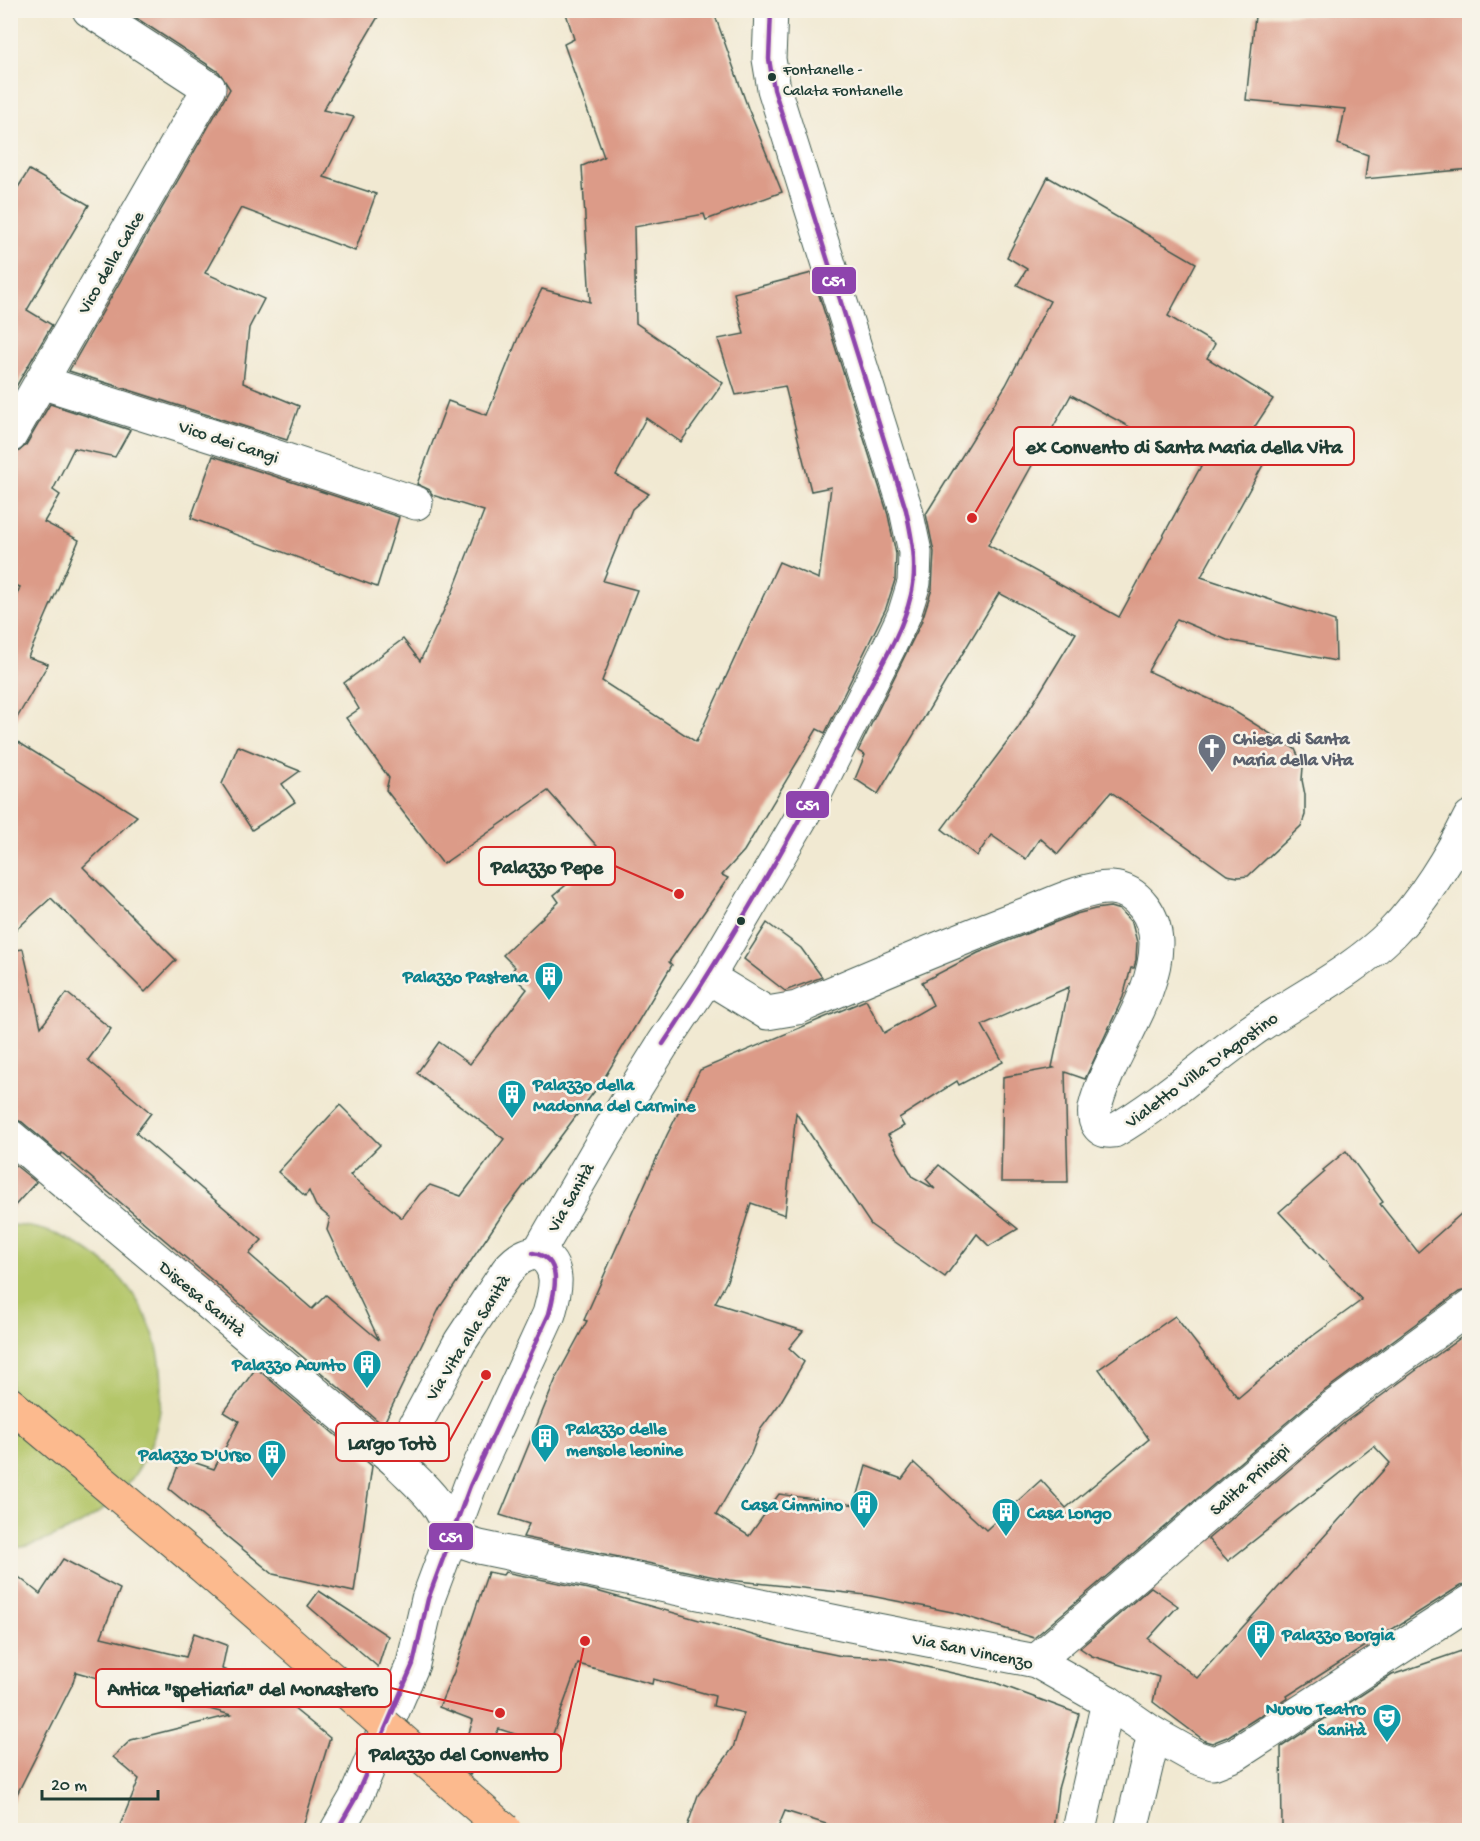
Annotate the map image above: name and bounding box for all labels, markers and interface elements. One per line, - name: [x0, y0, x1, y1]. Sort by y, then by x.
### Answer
- place label: Fontanelle - Calata Fontanelle: [782, 62, 904, 102]
- marker: Fontanelle - Calata Fontanelle: [766, 71, 778, 83]
- street label: Vico della Calce: [74, 208, 150, 319]
- line badge: C51: [811, 266, 857, 295]
- text: C51: [821, 274, 846, 293]
- street label: Vico dei Cangi: [175, 417, 281, 469]
- callout: ex Convento di Santa Maria della Vita: [1014, 427, 1354, 465]
- text: ex Convento di Santa Maria della Vita: [1025, 438, 1343, 461]
- place label: Chiesa di Santa Maria della Vita: [1232, 730, 1354, 772]
- church icon: Chiesa di Santa Maria della Vita: [1196, 732, 1228, 774]
- line badge: C51: [785, 790, 830, 819]
- text: C51: [795, 798, 820, 817]
- callout: Palazzo Pepe: [479, 847, 615, 885]
- text: Palazzo Pepe: [490, 858, 604, 881]
- unlabelled marker: [735, 915, 747, 927]
- building icon: Palazzo Pastena: [533, 960, 565, 1002]
- place label: Palazzo Pastena: [402, 968, 529, 989]
- street label: Vialetto Villa D'Agostino: [1121, 1008, 1283, 1134]
- place label: Palazzo della Madonna del Carmine: [532, 1076, 696, 1118]
- building icon: Palazzo della Madonna del Carmine: [496, 1078, 528, 1120]
- street label: Via Sanità: [543, 1159, 601, 1237]
- street label: Discesa Sanità: [153, 1257, 250, 1343]
- street label: Via Vita alla Sanità: [422, 1271, 517, 1406]
- building icon: Palazzo Acunto: [351, 1348, 383, 1390]
- place label: Palazzo Acunto: [231, 1356, 347, 1377]
- place label: Palazzo delle mensole leonine: [565, 1420, 684, 1462]
- building icon: Palazzo delle mensole leonine: [529, 1422, 561, 1464]
- callout: Largo Totò: [336, 1423, 449, 1461]
- text: Largo Totò: [348, 1434, 437, 1457]
- building icon: Palazzo D'Urso: [256, 1438, 288, 1480]
- street label: Salita Principi: [1206, 1440, 1295, 1521]
- place label: Palazzo D'Urso: [138, 1446, 252, 1467]
- building icon: Casa Cimmino: [848, 1488, 880, 1530]
- place label: Casa Cimmino: [740, 1496, 844, 1517]
- building icon: Casa Longo: [990, 1496, 1022, 1538]
- place label: Casa Longo: [1026, 1504, 1112, 1525]
- line badge: C51: [428, 1522, 474, 1551]
- text: C51: [438, 1530, 463, 1549]
- building icon: Palazzo Borgia: [1245, 1618, 1277, 1660]
- place label: Palazzo Borgia: [1281, 1626, 1395, 1647]
- street label: Via San Vincenzo: [909, 1629, 1035, 1676]
- callout: Antica "spetiaria" del Monastero: [96, 1669, 391, 1707]
- text: Antica "spetiaria" del Monastero: [107, 1680, 379, 1703]
- place label: Nuovo Teatro Sanità: [1266, 1700, 1367, 1742]
- theatre icon: Nuovo Teatro Sanità: [1371, 1702, 1403, 1744]
- callout: Palazzo del Convento: [357, 1734, 561, 1772]
- text: Palazzo del Convento: [368, 1745, 549, 1768]
- scale bar: [42, 1763, 158, 1801]
- text: 20 m: [51, 1776, 87, 1797]

